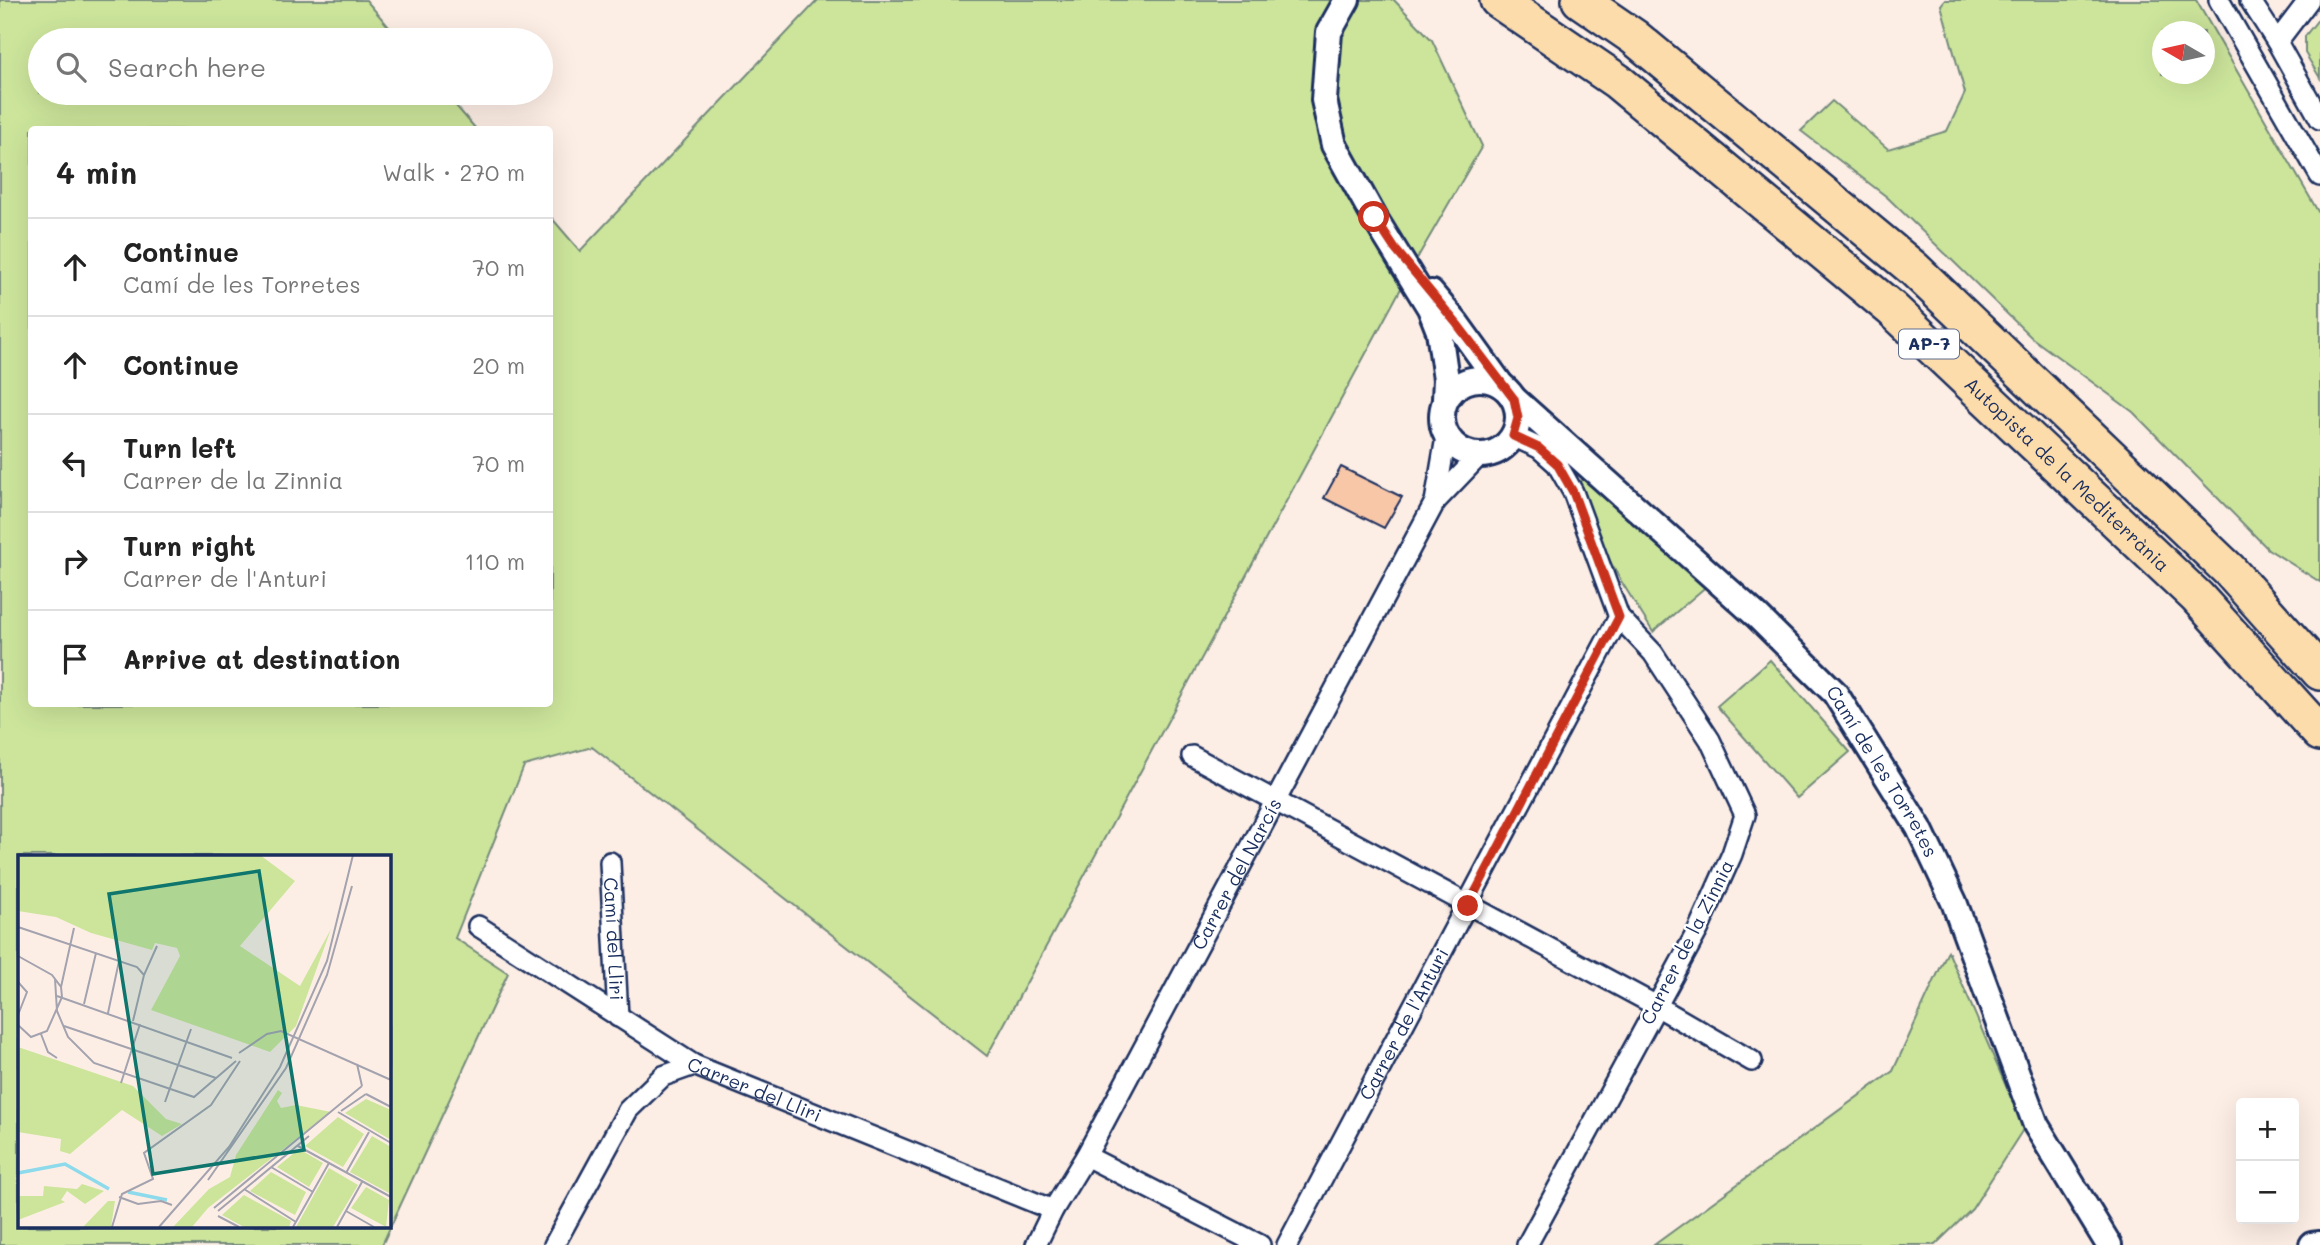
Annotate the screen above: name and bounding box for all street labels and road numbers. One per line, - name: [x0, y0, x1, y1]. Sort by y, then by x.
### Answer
- road number: AP-7: [1899, 330, 1959, 358]
- street label: Autopista de la Mediterrània: [1960, 371, 2175, 577]
- street label: Camí de les Torretes: [1821, 680, 1944, 861]
- street label: Carrer del Narcís: [1185, 793, 1287, 954]
- street label: Carrer de la Zinnia: [1634, 855, 1739, 1028]
- street label: Camí del Lliri: [599, 877, 630, 1001]
- street label: Carrer de l'Anturi: [1353, 943, 1454, 1104]
- street label: Carrer del Lliri: [684, 1051, 825, 1127]

